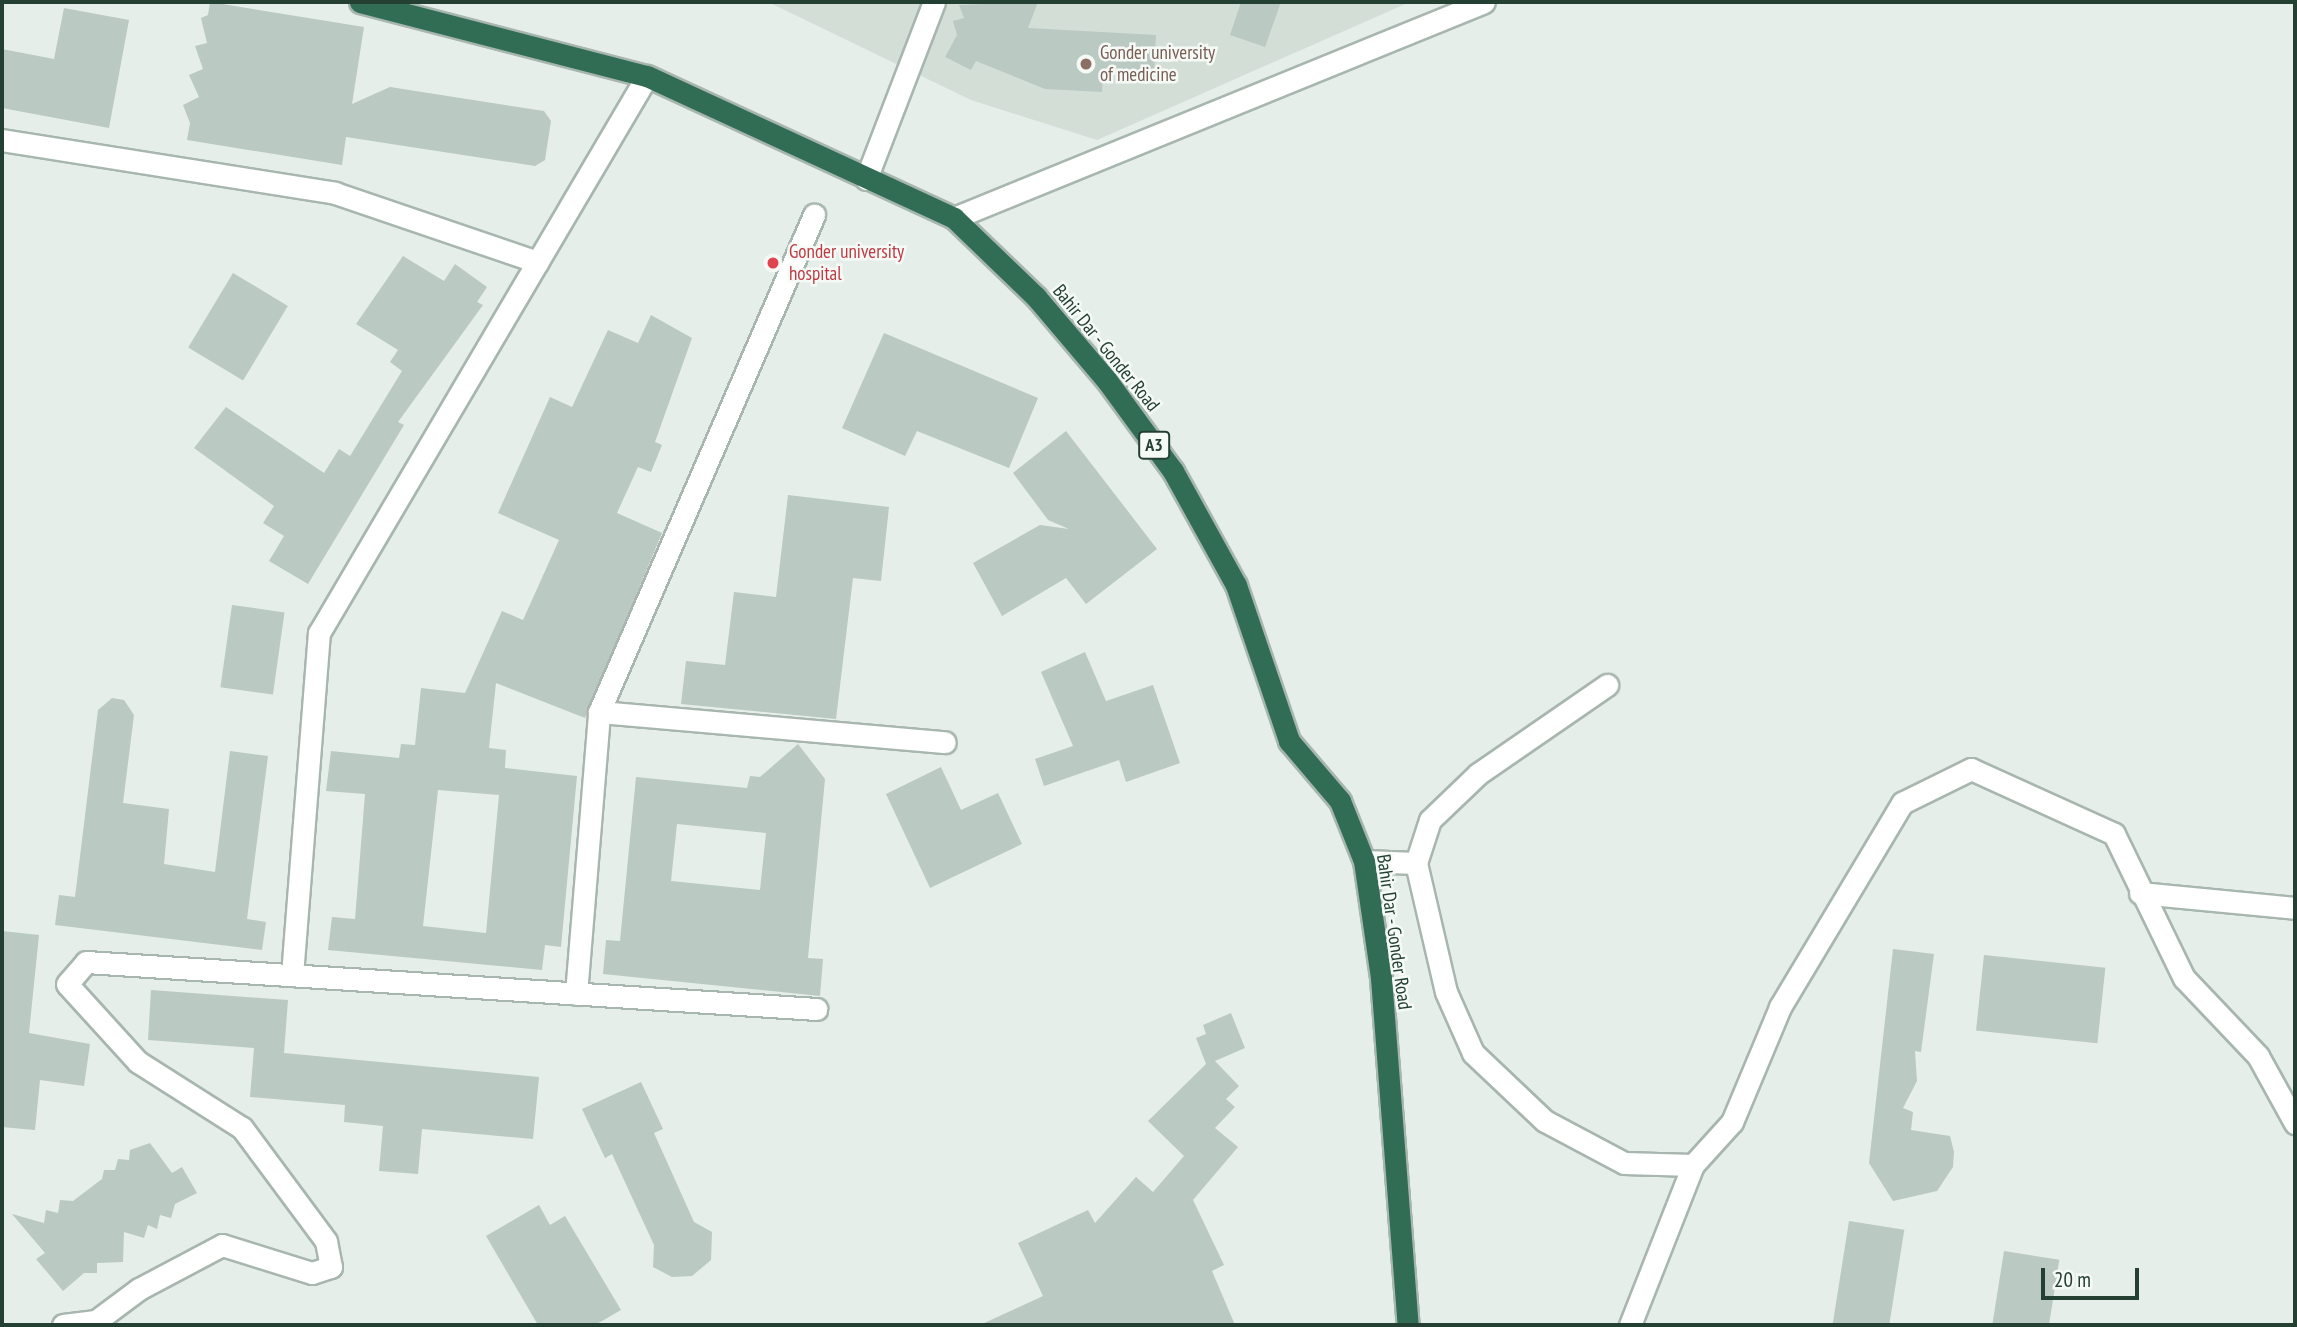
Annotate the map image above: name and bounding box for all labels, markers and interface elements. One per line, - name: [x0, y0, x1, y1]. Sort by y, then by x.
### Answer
- place label: Gonder university of medicine: [1100, 42, 1215, 86]
- marker: Gonder university of medicine: [1078, 56, 1094, 72]
- place label: Gonder university hospital: [789, 241, 904, 285]
- marker: Gonder university hospital: [763, 253, 783, 273]
- street label: Bahir Dar - Gonder Road: [1047, 279, 1165, 417]
- road number: A3: [1136, 430, 1172, 460]
- street label: Bahir Dar - Gonder Road: [1372, 852, 1416, 1012]
- scale bar: [2045, 1254, 2143, 1298]
- text: 20 m: [2054, 1266, 2091, 1293]

